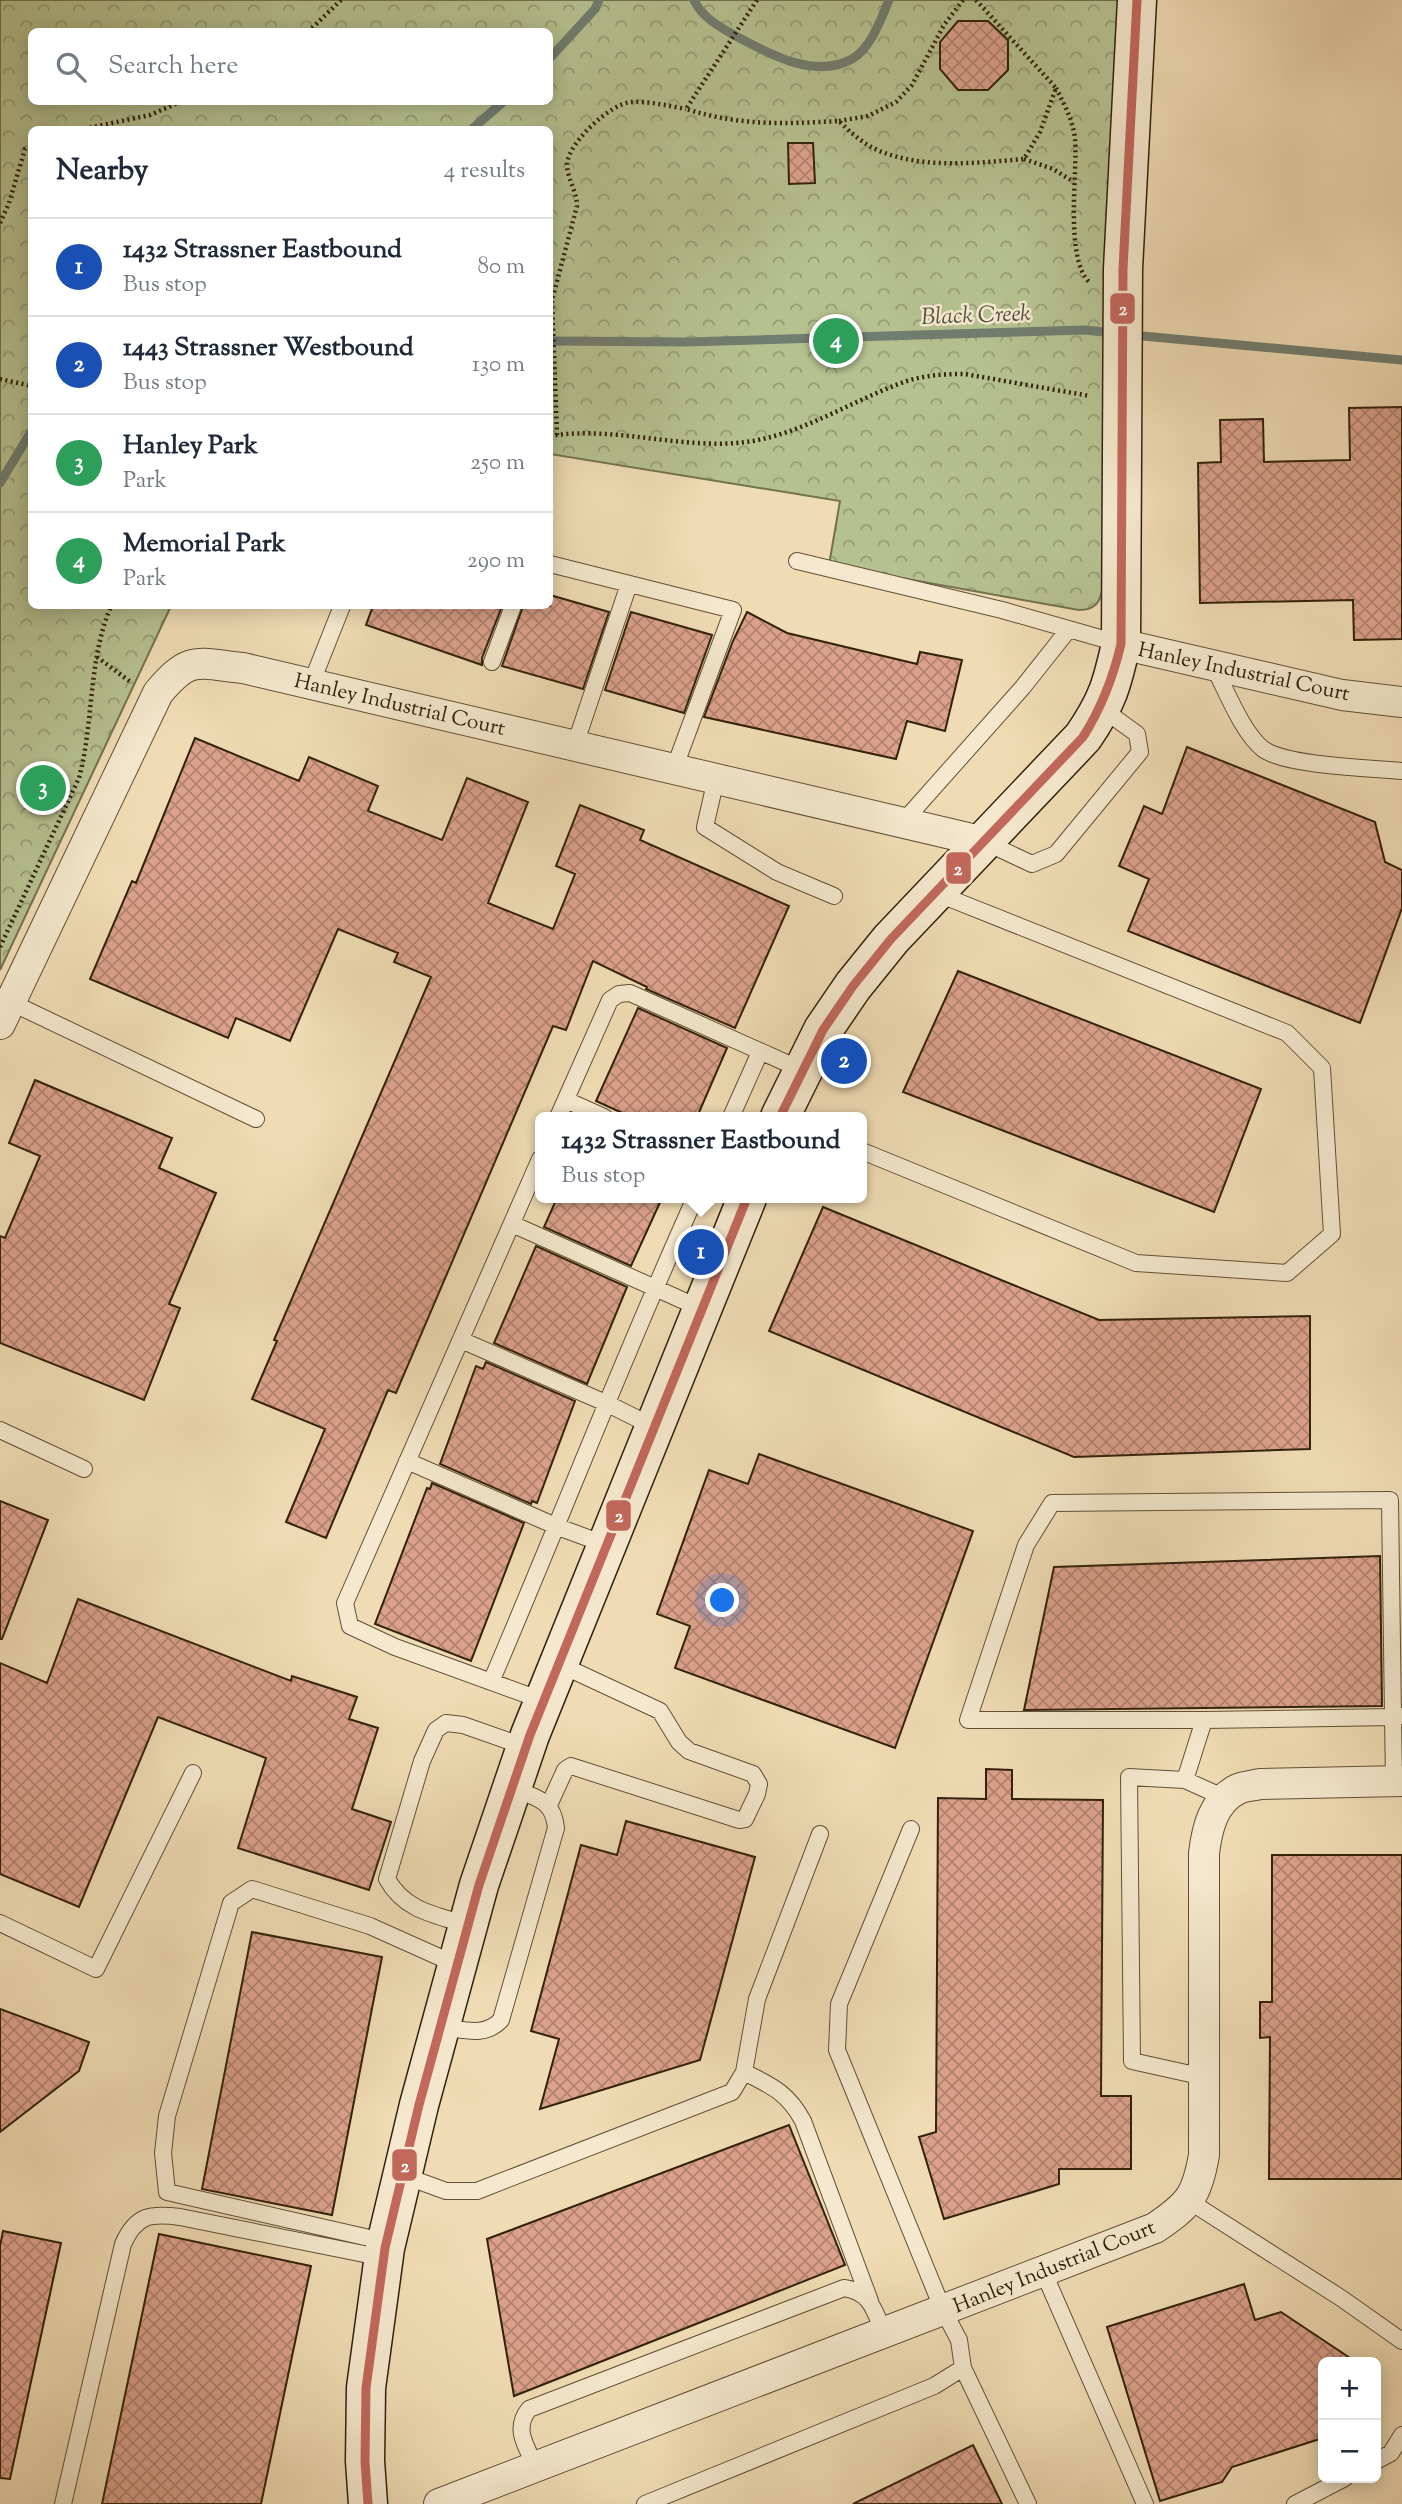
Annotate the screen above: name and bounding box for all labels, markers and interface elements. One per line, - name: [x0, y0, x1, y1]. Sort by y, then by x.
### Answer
- search box: [28, 28, 553, 105]
- icon: search: [52, 48, 90, 86]
- text: Search here: [108, 48, 238, 85]
- text: Nearby: [56, 150, 148, 193]
- text: 4 results: [444, 155, 525, 188]
- text: 1432 Strassner Eastbound: [123, 232, 402, 269]
- text: 1: [75, 251, 83, 284]
- text: 80 m: [477, 251, 525, 284]
- text: Bus stop: [123, 269, 207, 302]
- line badge: 2: [1109, 292, 1136, 325]
- text: 2: [1119, 297, 1128, 324]
- water label: Black Creek: [921, 298, 1031, 335]
- pin: 4: [813, 315, 859, 367]
- text: 1443 Strassner Westbound: [123, 330, 414, 367]
- text: 2: [74, 349, 84, 382]
- text: 130 m: [472, 349, 525, 382]
- text: Bus stop: [123, 367, 207, 400]
- text: Hanley Park: [123, 428, 258, 465]
- text: 3: [74, 447, 84, 480]
- text: 250 m: [470, 447, 525, 480]
- text: Park: [123, 465, 167, 498]
- text: Memorial Park: [123, 526, 286, 563]
- text: 4: [73, 545, 85, 578]
- text: 290 m: [467, 545, 525, 578]
- text: Park: [123, 563, 167, 596]
- street label: Hanley Industrial Court: [1135, 636, 1352, 710]
- street label: Hanley Industrial Court: [291, 667, 508, 745]
- pin: 3: [20, 762, 66, 814]
- line badge: 2: [945, 851, 972, 885]
- text: 2: [954, 857, 963, 884]
- pin: 2: [821, 1035, 867, 1087]
- popup: [535, 1112, 867, 1203]
- text: 1432 Strassner Eastbound: [562, 1123, 840, 1160]
- text: Bus stop: [562, 1160, 645, 1193]
- pin: 1: [678, 1226, 724, 1278]
- line badge: 2: [605, 1499, 632, 1532]
- text: 2: [615, 1504, 624, 1531]
- your location: [705, 1583, 739, 1617]
- line badge: 2: [391, 2148, 418, 2182]
- text: 2: [401, 2154, 410, 2181]
- street label: Hanley Industrial Court: [949, 2214, 1160, 2322]
- map controls: [1318, 2357, 1381, 2483]
- button: +: [1318, 2357, 1381, 2420]
- button: −: [1318, 2420, 1381, 2483]

